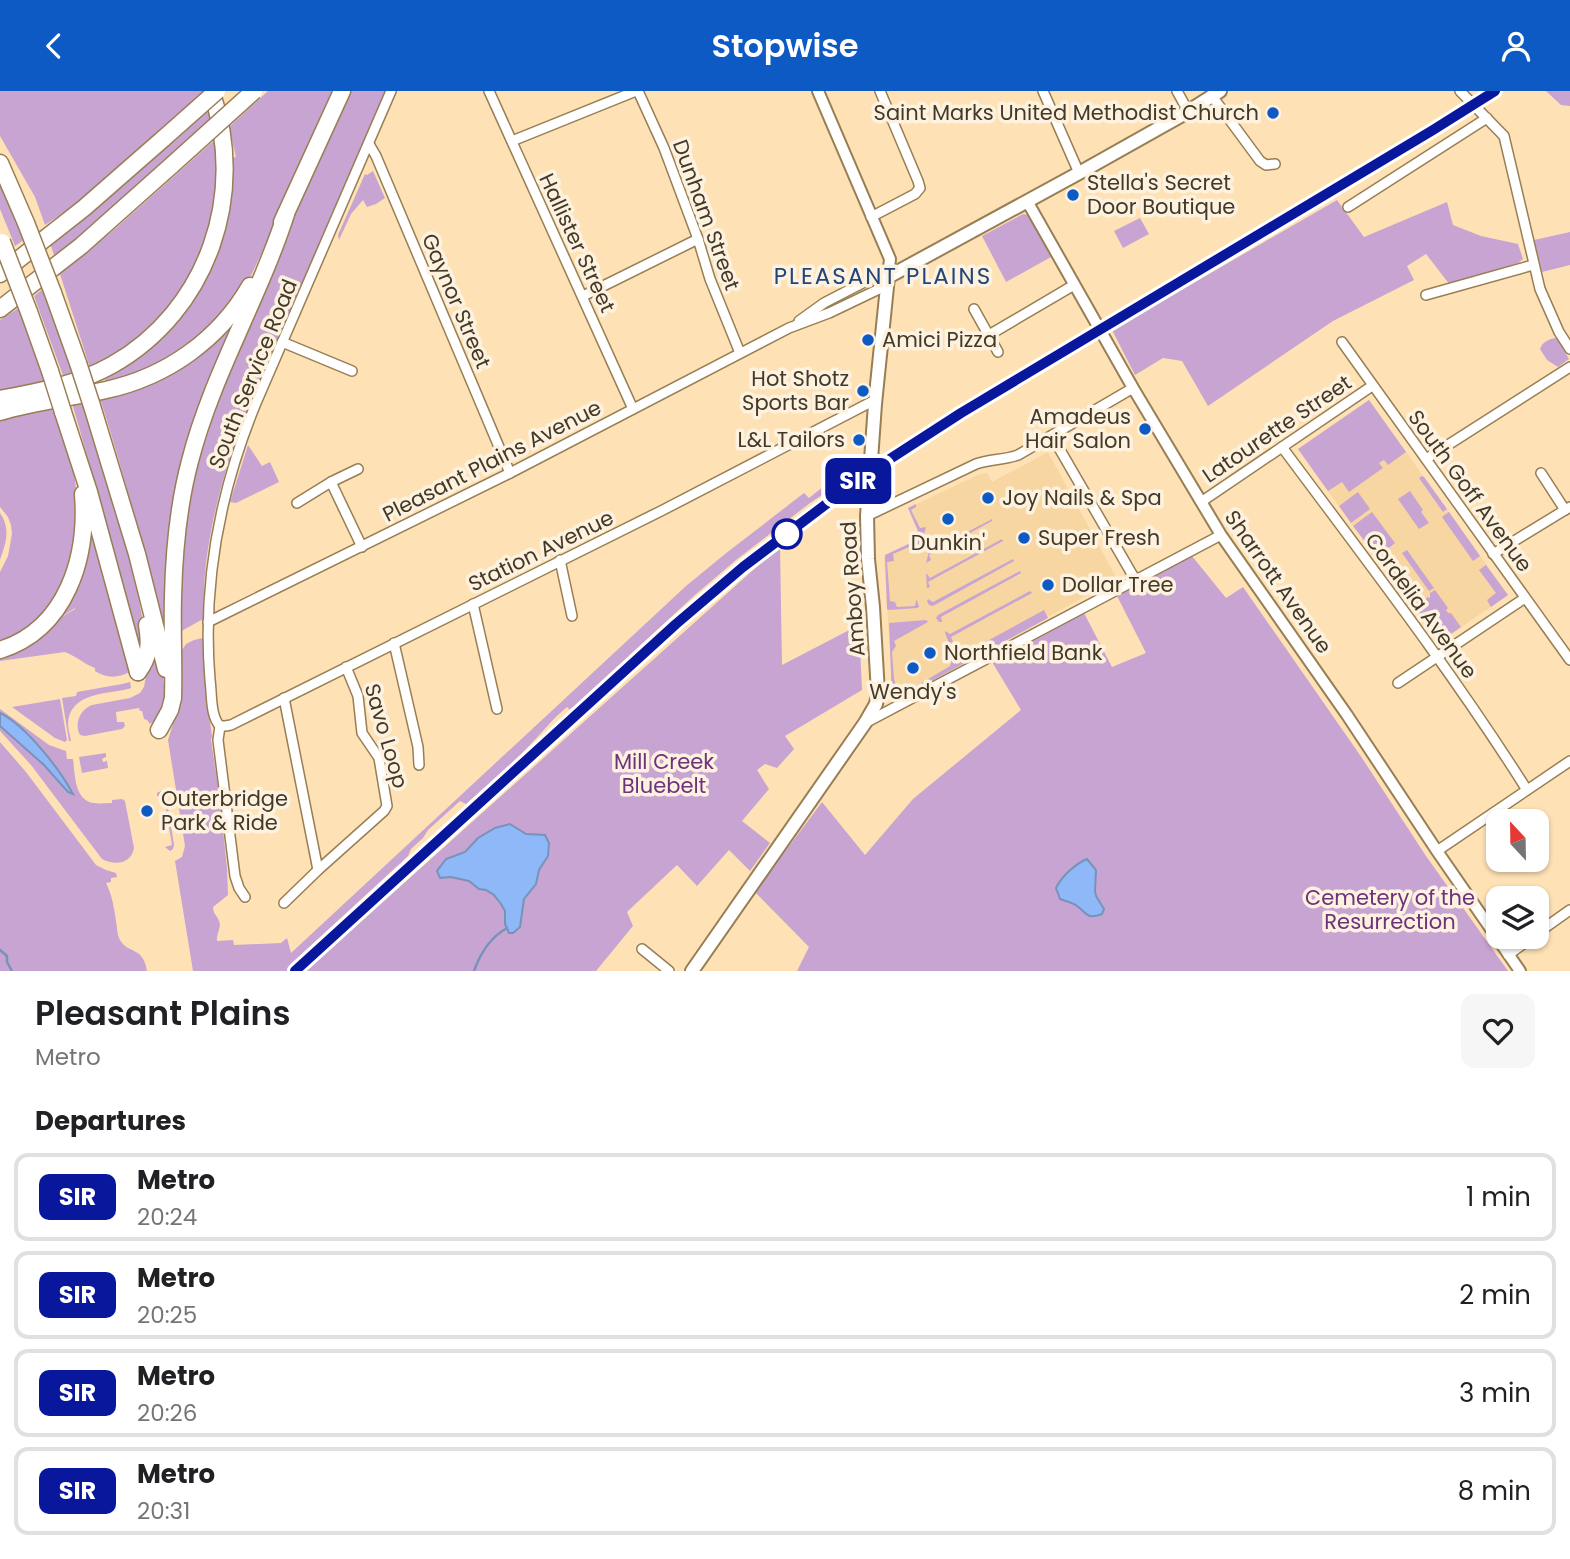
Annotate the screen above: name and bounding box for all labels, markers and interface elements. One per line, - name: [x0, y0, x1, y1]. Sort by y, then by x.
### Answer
- text: Stopwise: [711, 23, 859, 68]
- icon: back: [35, 27, 73, 65]
- icon: person: [1497, 27, 1535, 65]
- place label: Saint Marks United Methodist Church: [874, 98, 1259, 127]
- marker: Saint Marks United Methodist Church: [1265, 105, 1281, 121]
- street label: Dunham Street: [666, 136, 747, 294]
- street label: Hallister Street: [532, 168, 622, 317]
- place label: Stella's Secret Door Boutique: [1087, 168, 1235, 221]
- marker: Stella's Secret Door Boutique: [1065, 187, 1081, 203]
- street label: Gaynor Street: [415, 229, 498, 373]
- district label: PLEASANT PLAINS: [774, 260, 992, 292]
- street label: South Service Road: [201, 275, 304, 473]
- place label: Amici Pizza: [882, 325, 997, 354]
- marker: Amici Pizza: [860, 332, 876, 348]
- place label: Hot Shotz Sports Bar: [742, 364, 849, 417]
- street label: Latourette Street: [1196, 368, 1357, 489]
- marker: Hot Shotz Sports Bar: [855, 383, 871, 399]
- street label: Pleasant Plains Avenue: [377, 393, 606, 528]
- place label: Amadeus Hair Salon: [1025, 402, 1131, 455]
- street label: South Goff Avenue: [1402, 404, 1539, 578]
- marker: Amadeus Hair Salon: [1137, 421, 1153, 437]
- place label: L&L Tailors: [738, 425, 845, 454]
- marker: L&L Tailors: [851, 432, 867, 448]
- line badge: SIR: [818, 458, 898, 504]
- text: SIR: [839, 464, 877, 497]
- place label: Joy Nails & Spa: [1002, 483, 1162, 512]
- marker: Joy Nails & Spa: [980, 490, 996, 506]
- street label: Station Avenue: [463, 503, 618, 598]
- street label: Sharrott Avenue: [1218, 504, 1339, 659]
- marker: Dunkin': [940, 511, 956, 527]
- unlabelled marker: [772, 519, 802, 549]
- street label: Amboy Road: [833, 520, 872, 658]
- place label: Super Fresh: [1038, 523, 1160, 552]
- street label: Cordelia Avenue: [1359, 527, 1484, 684]
- place label: Dunkin': [911, 528, 985, 557]
- marker: Super Fresh: [1016, 530, 1032, 546]
- place label: Dollar Tree: [1062, 570, 1174, 599]
- marker: Dollar Tree: [1040, 577, 1056, 593]
- place label: Northfield Bank: [944, 638, 1103, 667]
- marker: Northfield Bank: [922, 645, 938, 661]
- marker: Wendy's: [905, 660, 921, 676]
- place label: Wendy's: [869, 677, 957, 706]
- street label: Savo Loop: [358, 680, 415, 792]
- park label: Mill Creek Bluebelt: [614, 747, 714, 800]
- place label: Outerbridge Park & Ride: [161, 784, 288, 837]
- marker: Outerbridge Park & Ride: [139, 803, 155, 819]
- north arrow: [1486, 809, 1549, 871]
- map controls: [1486, 809, 1549, 949]
- park label: Cemetery of the Resurrection: [1305, 883, 1475, 936]
- button: layers: [1486, 886, 1549, 949]
- text: Pleasant Plains: [35, 990, 290, 1037]
- button: heart: [1461, 994, 1535, 1068]
- text: Metro: [35, 1041, 101, 1073]
- text: Departures: [35, 1103, 186, 1139]
- text: Metro: [137, 1162, 215, 1198]
- text: 1 min: [1466, 1179, 1531, 1215]
- text: SIR: [59, 1180, 96, 1213]
- text: 20:24: [137, 1201, 197, 1233]
- text: Metro: [137, 1260, 215, 1296]
- text: 2 min: [1459, 1277, 1531, 1313]
- text: SIR: [59, 1278, 96, 1311]
- text: 20:25: [137, 1299, 197, 1331]
- text: Metro: [137, 1358, 215, 1394]
- text: 3 min: [1459, 1375, 1531, 1411]
- text: SIR: [59, 1376, 96, 1409]
- text: 20:26: [137, 1397, 197, 1429]
- text: Metro: [137, 1456, 215, 1492]
- text: 8 min: [1458, 1473, 1531, 1509]
- text: SIR: [59, 1474, 96, 1507]
- text: 20:31: [137, 1495, 190, 1527]

